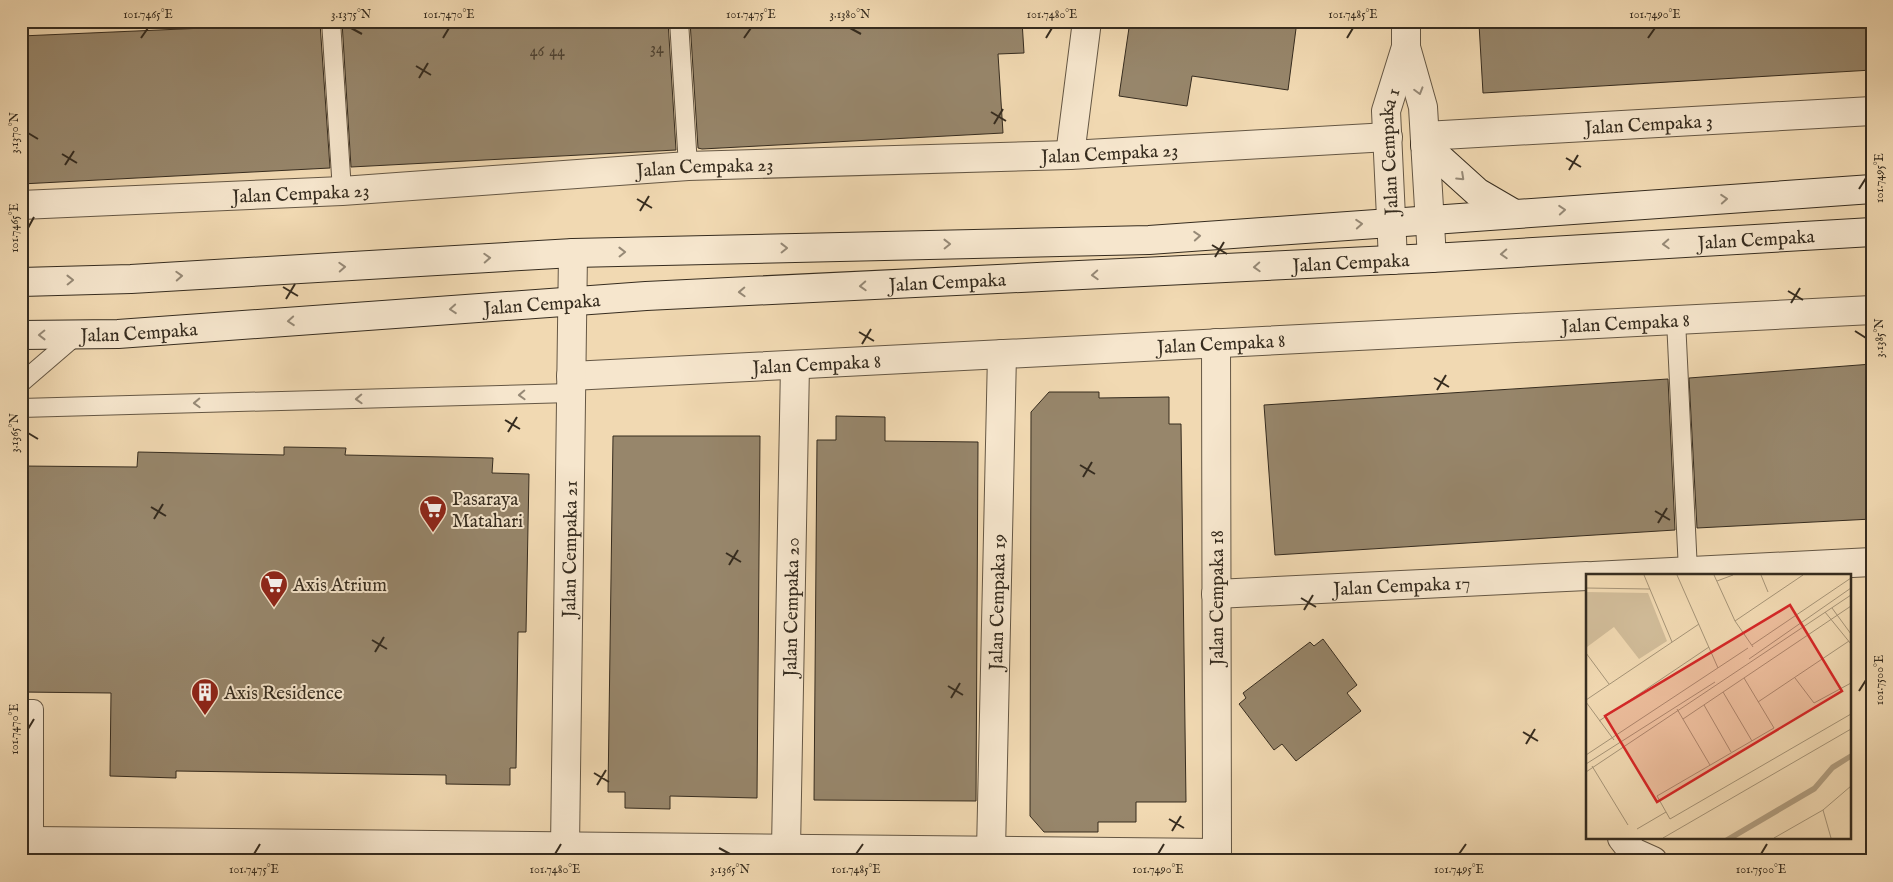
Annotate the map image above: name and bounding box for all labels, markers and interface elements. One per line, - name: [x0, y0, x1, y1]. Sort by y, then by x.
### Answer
- text: 101.7465°E: [123, 7, 173, 22]
- text: 3.1375°N: [331, 7, 372, 22]
- text: 101.7470°E: [423, 7, 475, 22]
- text: 101.7475°E: [726, 7, 776, 22]
- text: 3.1380°N: [830, 7, 871, 22]
- text: 101.7480°E: [1027, 7, 1077, 22]
- text: 101.7485°E: [1328, 7, 1378, 22]
- text: 101.7490°E: [1629, 7, 1681, 22]
- house number: 34: [650, 39, 664, 59]
- house number: 46: [530, 42, 545, 62]
- house number: 44: [549, 42, 565, 62]
- street label: Jalan Cempaka 1: [1376, 85, 1407, 218]
- one-way arrow: [1413, 86, 1423, 94]
- street label: Jalan Cempaka 3: [1582, 110, 1714, 141]
- text: 3.1370°N: [7, 112, 22, 154]
- street label: Jalan Cempaka 23: [1039, 139, 1179, 170]
- text: 101.7495°E: [1872, 153, 1887, 203]
- street label: Jalan Cempaka 23: [634, 154, 774, 184]
- one-way arrow: [1456, 171, 1465, 180]
- street label: Jalan Cempaka 23: [230, 179, 370, 210]
- one-way arrow: [1720, 194, 1728, 205]
- text: 101.7465°E: [7, 203, 22, 253]
- one-way arrow: [1558, 204, 1566, 215]
- one-way arrow: [1356, 219, 1364, 230]
- street label: Jalan Cempaka: [1695, 225, 1816, 256]
- one-way arrow: [1194, 231, 1202, 242]
- one-way arrow: [943, 239, 951, 250]
- one-way arrow: [1662, 239, 1670, 250]
- one-way arrow: [780, 243, 788, 253]
- one-way arrow: [618, 247, 626, 257]
- one-way arrow: [1499, 248, 1507, 259]
- street label: Jalan Cempaka: [1290, 249, 1411, 279]
- one-way arrow: [483, 252, 491, 263]
- one-way arrow: [338, 261, 346, 272]
- one-way arrow: [1253, 261, 1261, 272]
- street label: Jalan Cempaka: [886, 269, 1007, 298]
- one-way arrow: [1091, 269, 1099, 280]
- one-way arrow: [176, 270, 184, 281]
- one-way arrow: [66, 275, 74, 286]
- one-way arrow: [859, 281, 867, 292]
- one-way arrow: [738, 287, 746, 297]
- street label: Jalan Cempaka: [481, 289, 602, 322]
- one-way arrow: [449, 303, 457, 314]
- street label: Jalan Cempaka 8: [1559, 309, 1691, 340]
- one-way arrow: [287, 315, 295, 326]
- street label: Jalan Cempaka: [78, 318, 199, 348]
- text: 3.1385°N: [1872, 318, 1887, 358]
- one-way arrow: [38, 330, 46, 340]
- street label: Jalan Cempaka 8: [1154, 330, 1286, 360]
- street label: Jalan Cempaka 8: [750, 350, 882, 381]
- one-way arrow: [518, 389, 526, 400]
- one-way arrow: [355, 394, 363, 404]
- one-way arrow: [193, 398, 201, 409]
- text: 3.1365°N: [7, 413, 22, 453]
- street label: Jalan Cempaka 21: [558, 480, 584, 620]
- place label: Pasaraya Matahari: [452, 488, 523, 534]
- supermarket icon: Pasaraya Matahari: [418, 494, 448, 533]
- street label: Jalan Cempaka 18: [1206, 530, 1230, 668]
- street label: Jalan Cempaka 19: [985, 534, 1012, 673]
- street label: Jalan Cempaka 20: [779, 537, 806, 679]
- supermarket icon: Axis Atrium: [259, 569, 289, 608]
- street label: Jalan Cempaka 17: [1331, 572, 1471, 602]
- place label: Axis Atrium: [292, 574, 387, 598]
- inset map: [1586, 574, 1850, 840]
- text: 101.7500°E: [1872, 655, 1887, 705]
- building icon: Axis Residence: [190, 677, 220, 716]
- place label: Axis Residence: [223, 682, 343, 706]
- text: 101.7470°E: [7, 703, 22, 755]
- text: 101.7475°E: [229, 862, 279, 877]
- text: 101.7480°E: [530, 862, 580, 877]
- text: 3.1365°N: [710, 862, 750, 877]
- text: 101.7485°E: [831, 862, 881, 877]
- text: 101.7490°E: [1132, 862, 1184, 877]
- text: 101.7495°E: [1434, 862, 1484, 877]
- text: 101.7500°E: [1736, 862, 1786, 877]

